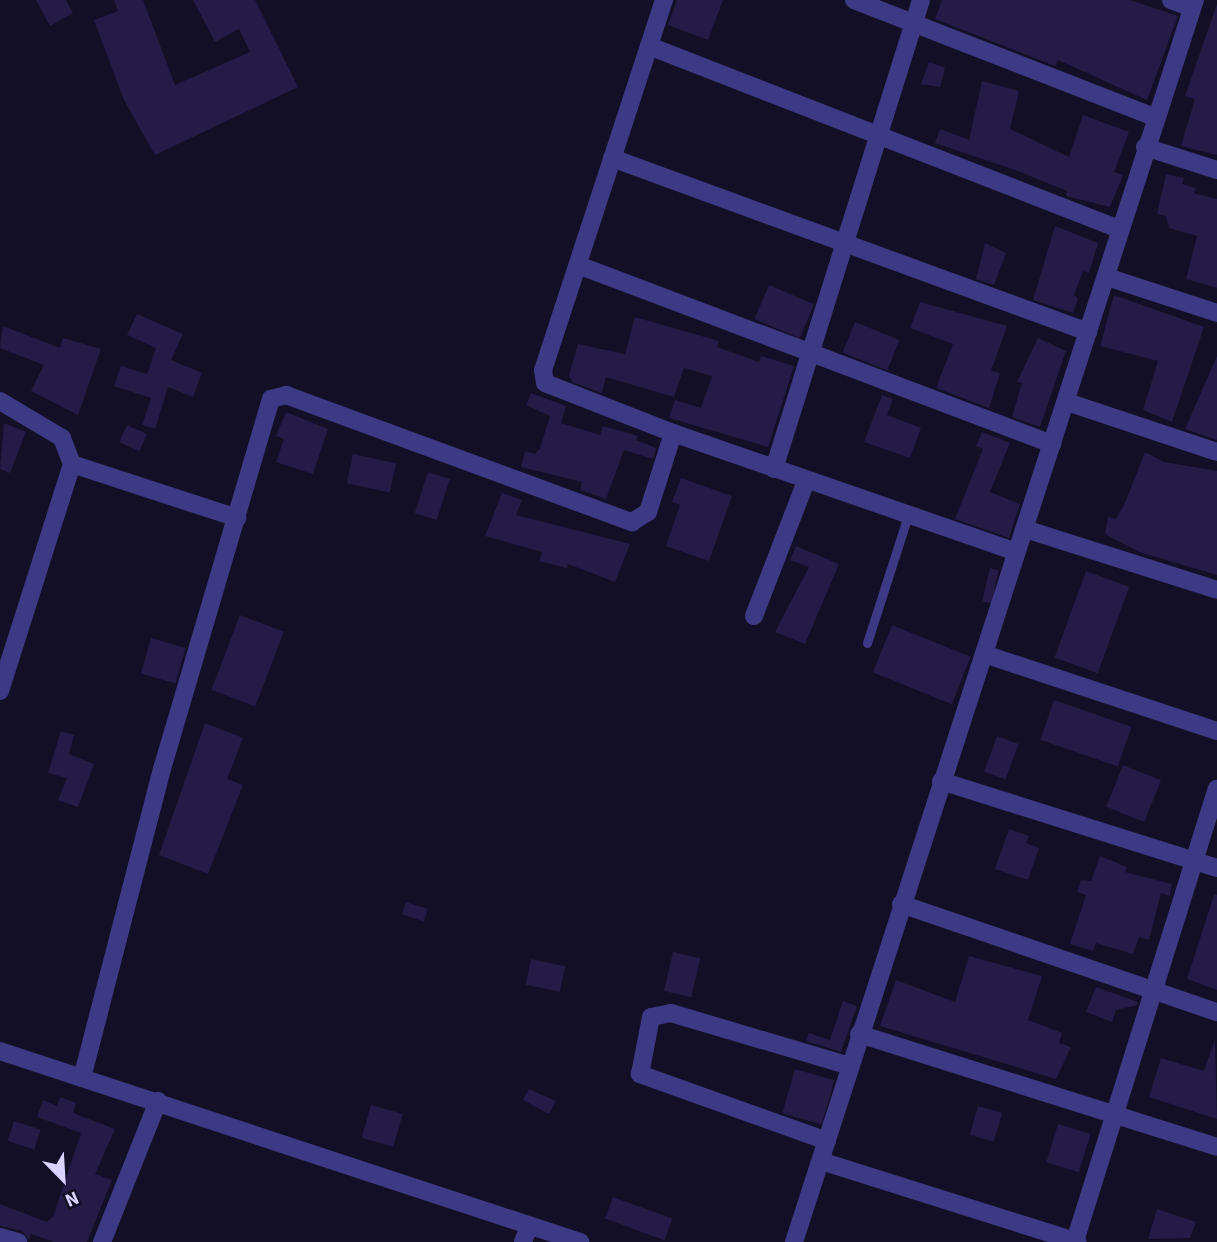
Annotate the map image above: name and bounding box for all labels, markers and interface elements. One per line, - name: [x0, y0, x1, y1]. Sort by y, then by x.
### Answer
- north arrow: [28, 1144, 98, 1214]
- text: N: [60, 1184, 83, 1214]

